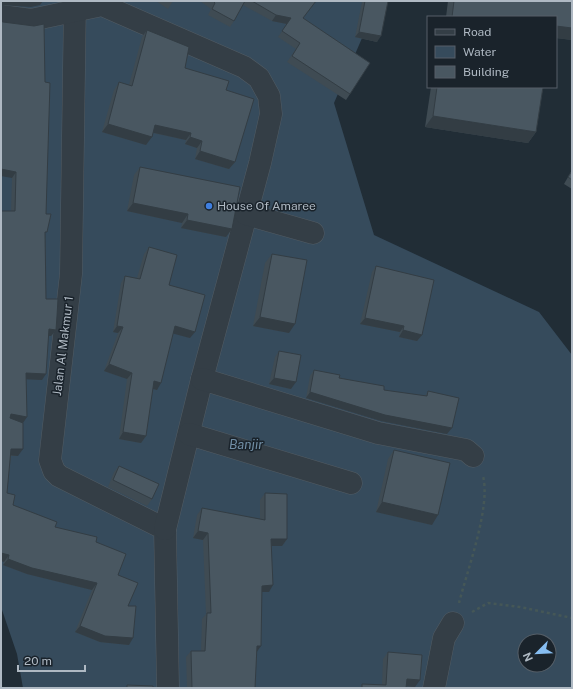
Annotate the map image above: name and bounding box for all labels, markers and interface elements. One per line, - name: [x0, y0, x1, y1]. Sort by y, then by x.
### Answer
- legend: [427, 16, 557, 88]
- text: Road: [463, 25, 491, 39]
- text: Water: [463, 45, 497, 59]
- text: Building: [463, 65, 509, 79]
- place label: House Of Amaree: [217, 199, 316, 213]
- marker: House Of Amaree: [204, 201, 214, 211]
- street label: Jalan Al Makmur 1: [50, 295, 76, 397]
- water label: Banjir: [229, 437, 263, 452]
- north arrow: [517, 633, 557, 673]
- scale bar: [18, 647, 85, 673]
- text: N: [521, 651, 535, 663]
- text: 20 m: [24, 654, 52, 668]

